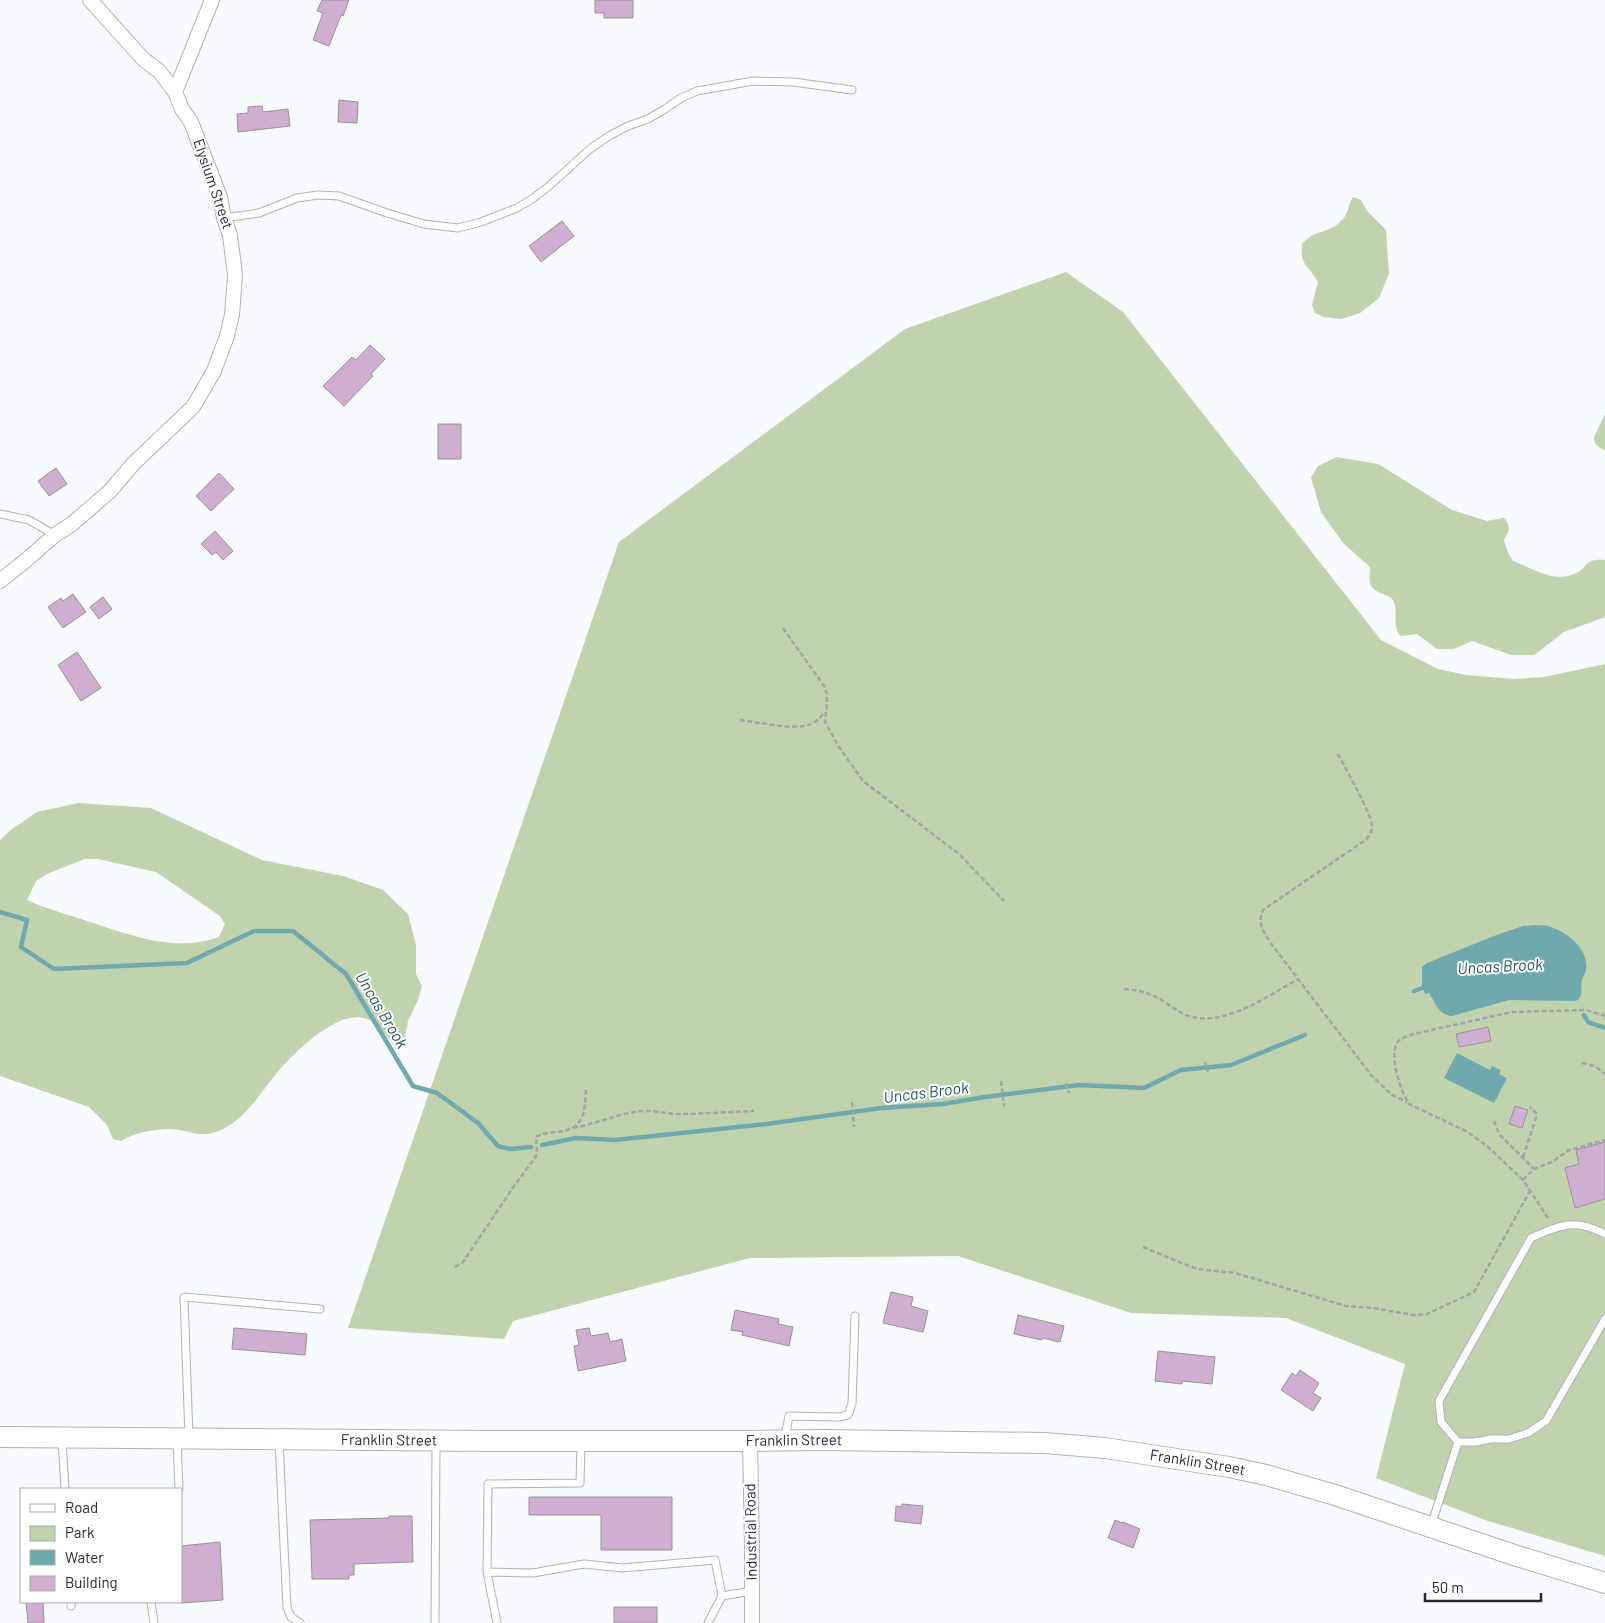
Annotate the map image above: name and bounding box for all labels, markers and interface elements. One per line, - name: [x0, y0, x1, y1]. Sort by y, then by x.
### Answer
- street label: Elysium Street: [190, 136, 238, 231]
- water label: Uncas Brook: [1457, 954, 1543, 977]
- water label: Uncas Brook: [352, 968, 413, 1051]
- water label: Uncas Brook: [882, 1077, 970, 1106]
- street label: Franklin Street: [341, 1430, 437, 1449]
- street label: Franklin Street: [746, 1430, 842, 1449]
- street label: Franklin Street: [1149, 1445, 1247, 1478]
- street label: Industrial Road: [740, 1483, 760, 1581]
- legend: [20, 1488, 182, 1603]
- text: Road: [65, 1498, 98, 1516]
- text: Park: [65, 1523, 95, 1541]
- text: Water: [65, 1548, 104, 1566]
- scale bar: [1425, 1570, 1541, 1602]
- text: Building: [65, 1573, 118, 1591]
- text: 50 m: [1432, 1578, 1464, 1596]

